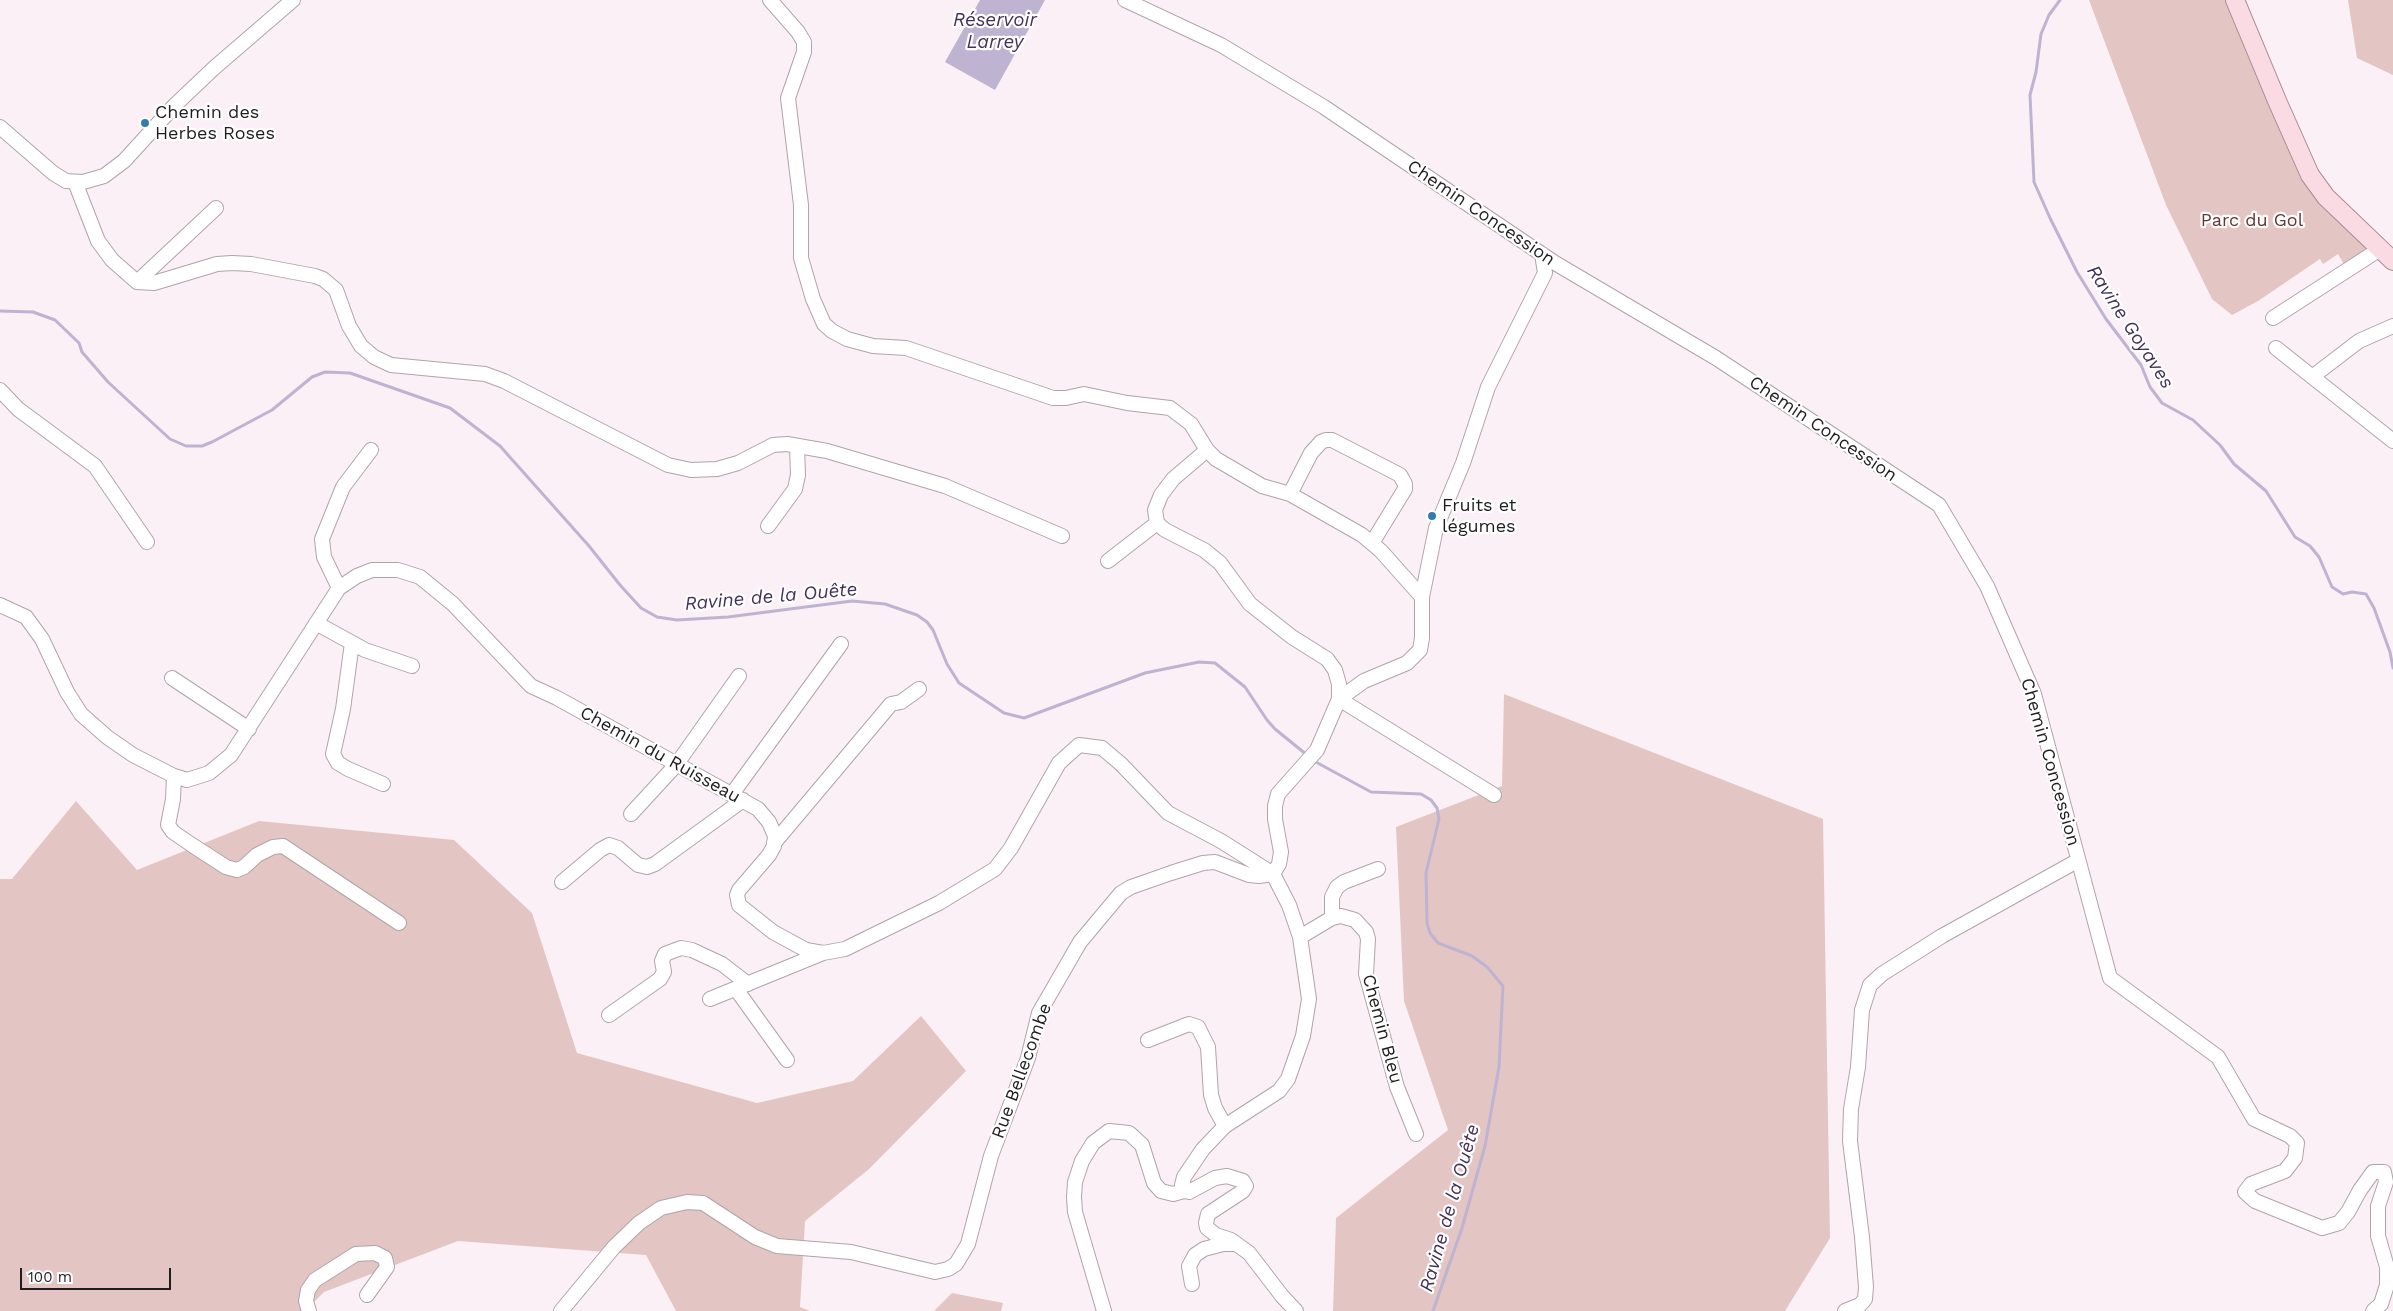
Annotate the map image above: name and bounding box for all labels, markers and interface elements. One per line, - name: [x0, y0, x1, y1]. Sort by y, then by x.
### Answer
- water label: Réservoir Larrey: [953, 9, 1037, 53]
- place label: Chemin des Herbes Roses: [155, 102, 275, 144]
- marker: Chemin des Herbes Roses: [139, 117, 151, 129]
- street label: Chemin Concession: [1403, 156, 1559, 270]
- park label: Parc du Gol: [2201, 210, 2303, 232]
- water label: Ravine Goyaves: [2082, 261, 2178, 393]
- street label: Chemin Concession: [1745, 372, 1901, 486]
- place label: Fruits et légumes: [1442, 495, 1516, 538]
- marker: Fruits et légumes: [1426, 510, 1438, 522]
- water label: Ravine de la Ouête: [684, 578, 858, 616]
- street label: Chemin Concession: [2016, 676, 2084, 848]
- street label: Chemin du Ruisseau: [576, 702, 744, 808]
- street label: Chemin Bleu: [1357, 972, 1407, 1086]
- street label: Rue Bellecombe: [987, 1000, 1057, 1142]
- water label: Ravine de la Ouête: [1415, 1122, 1485, 1294]
- scale bar: [22, 1258, 174, 1290]
- text: 100 m: [28, 1268, 72, 1286]

